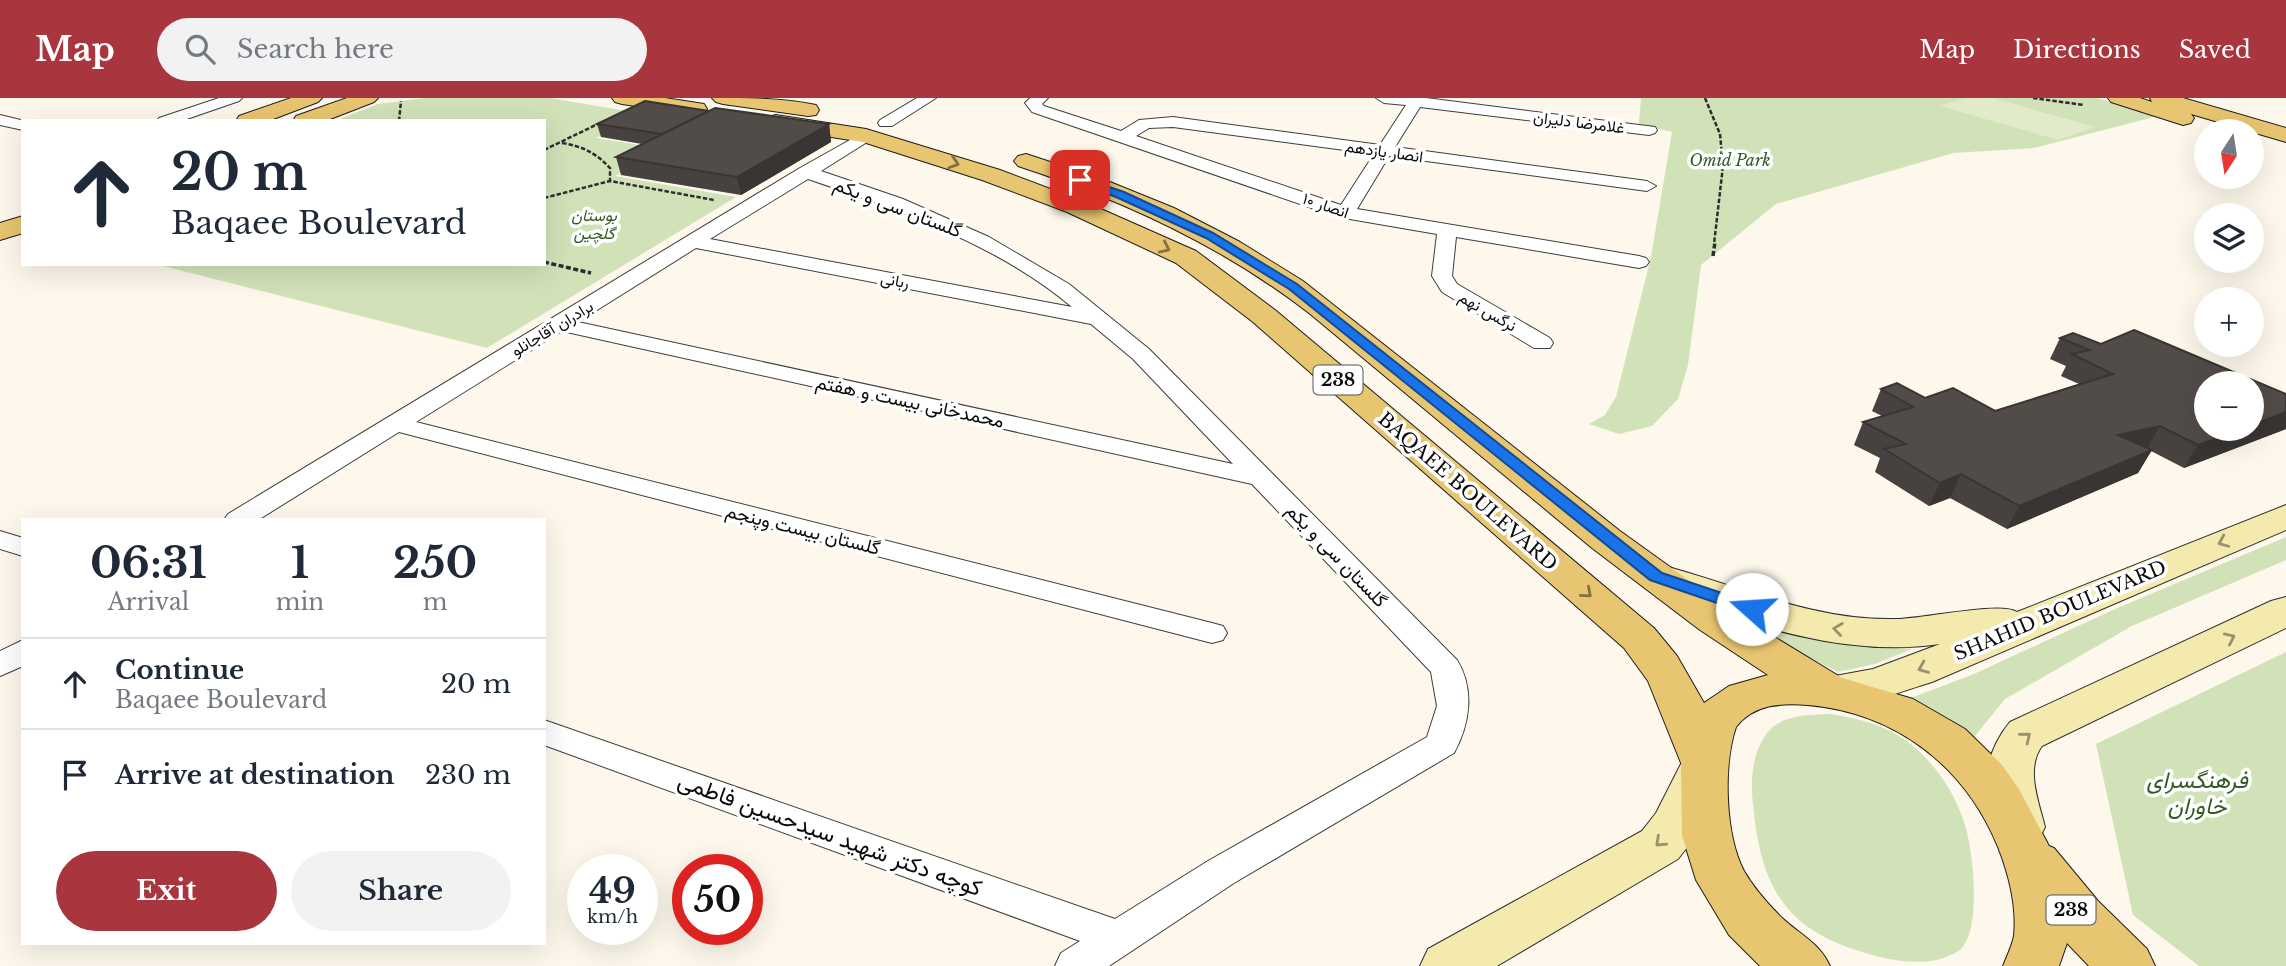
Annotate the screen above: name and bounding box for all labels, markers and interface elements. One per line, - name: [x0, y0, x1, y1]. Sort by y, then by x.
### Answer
- search box: [157, 18, 647, 81]
- text: Map: [35, 29, 115, 70]
- icon: search: [181, 30, 219, 68]
- text: Search here: [237, 33, 394, 65]
- text: Map: [1919, 35, 1975, 64]
- text: Directions: [2013, 35, 2141, 64]
- text: Saved: [2179, 35, 2251, 64]
- street label: غلامرضا دلیران: [1532, 106, 1626, 139]
- north arrow: [2194, 119, 2264, 189]
- map controls: [2194, 119, 2264, 441]
- street label: انصار یازدهم: [1344, 136, 1424, 167]
- text: 20 m: [171, 142, 307, 203]
- icon: ahead: [56, 147, 147, 238]
- pin: [1050, 150, 1110, 210]
- park label: Omid Park: [1690, 150, 1770, 170]
- one-way arrow: [948, 155, 960, 169]
- icon: arrive: [1061, 161, 1099, 199]
- street label: گلستان سی و یکم: [830, 172, 965, 243]
- street label: انصار ۱۰: [1300, 188, 1352, 223]
- text: Baqaee Boulevard: [171, 203, 466, 243]
- button: layers: [2194, 203, 2264, 273]
- park label: بوستان گلچین: [571, 205, 618, 245]
- one-way arrow: [1158, 240, 1170, 254]
- street label: ربانی: [879, 267, 911, 294]
- street label: نرگس نهم: [1455, 286, 1520, 336]
- button: +: [2194, 287, 2264, 357]
- street label: برادران آقاجانلو: [507, 296, 597, 361]
- road number: 238: [1314, 366, 1362, 394]
- street label: محمدخانی بیست و هفتم: [813, 370, 1006, 434]
- button: −: [2194, 371, 2264, 441]
- street label: BAQAEE BOULEVARD: [1373, 407, 1562, 575]
- street label: گلستان بیست وپنجم: [723, 499, 883, 562]
- street label: گلستان سی و یکم: [1281, 499, 1392, 613]
- one-way arrow: [2218, 534, 2230, 548]
- text: 06:31: [90, 537, 207, 589]
- text: 1: [291, 537, 309, 589]
- text: 250: [393, 537, 477, 589]
- street label: SHAHID BOULEVARD: [1951, 555, 2170, 666]
- position arrow: [1715, 572, 1789, 646]
- one-way arrow: [1578, 585, 1591, 597]
- text: Arrival: [108, 588, 189, 616]
- text: min: [276, 588, 324, 616]
- text: m: [423, 588, 447, 616]
- one-way arrow: [1832, 621, 1844, 636]
- one-way arrow: [2223, 632, 2235, 646]
- text: Continue: [115, 654, 244, 686]
- one-way arrow: [1918, 659, 1930, 673]
- icon: ahead: [56, 665, 94, 703]
- text: 20 m: [441, 668, 511, 700]
- text: Baqaee Boulevard: [115, 686, 327, 714]
- one-way arrow: [2018, 733, 2031, 746]
- icon: arrive: [56, 756, 94, 794]
- text: Arrive at destination: [115, 759, 395, 791]
- text: 230 m: [425, 759, 511, 791]
- street label: کوچه دکتر شهید سیدحسین فاطمی: [673, 766, 986, 904]
- park label: فرهنگسرای خاوران: [2146, 766, 2249, 821]
- one-way arrow: [1655, 834, 1668, 847]
- button: Exit: [56, 851, 277, 931]
- button: Share: [291, 851, 511, 931]
- speed limit sign: 50: [672, 854, 763, 945]
- text: 49: [589, 869, 636, 912]
- road number: 238: [2046, 896, 2096, 924]
- text: km/h: [587, 906, 638, 928]

